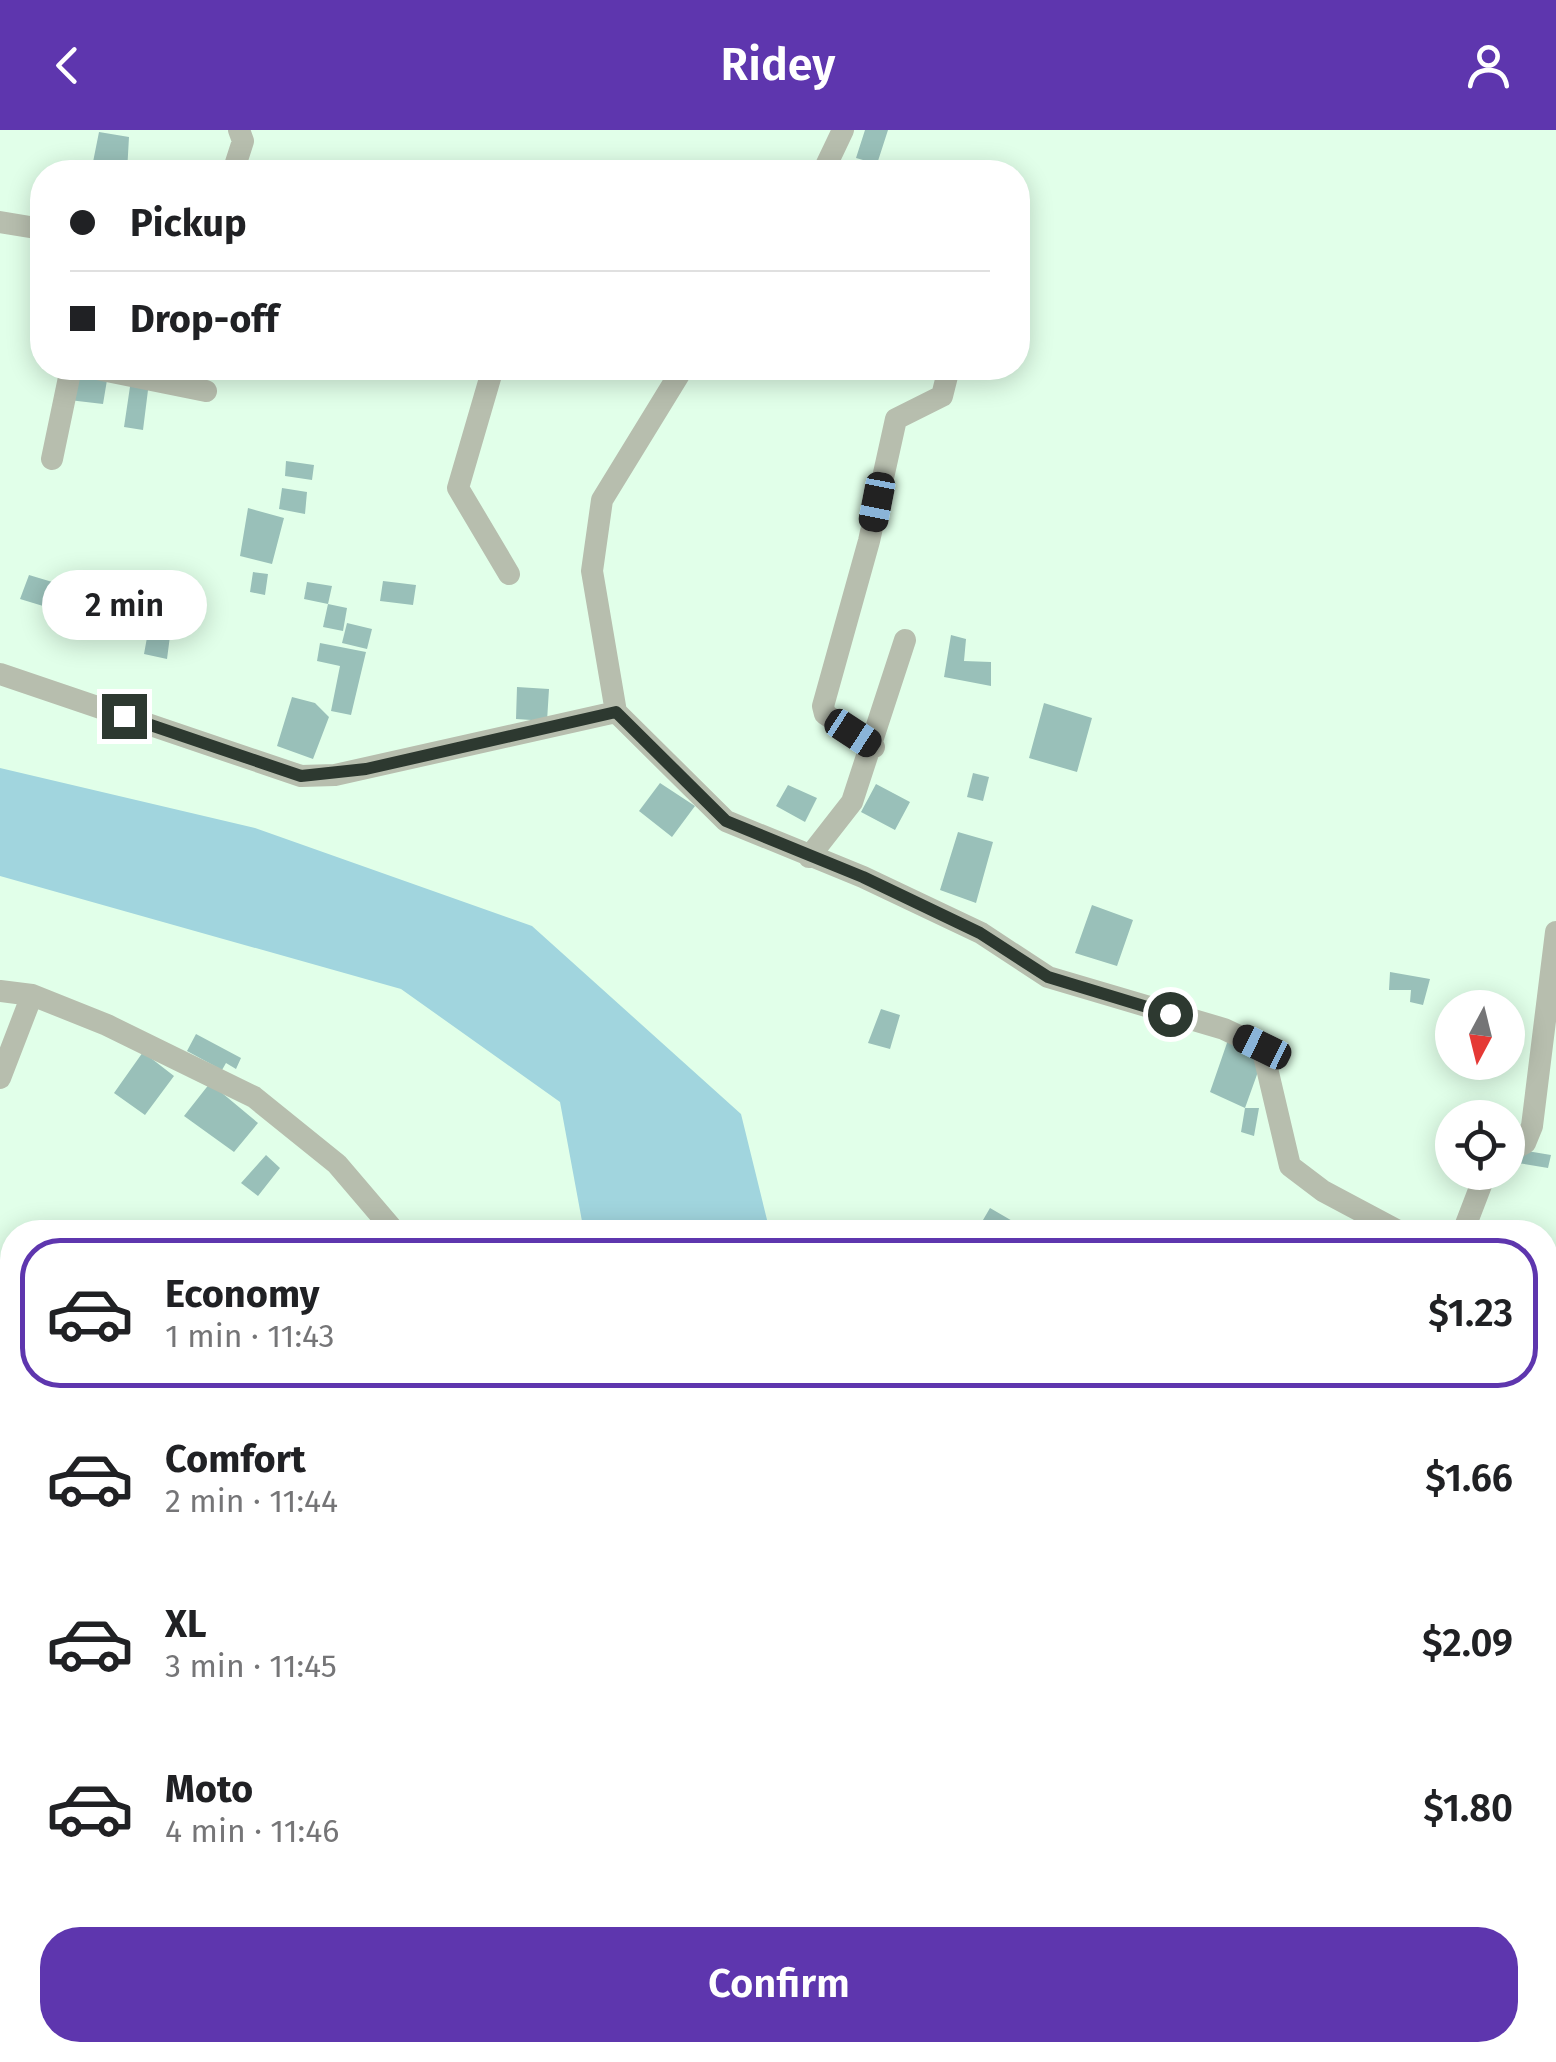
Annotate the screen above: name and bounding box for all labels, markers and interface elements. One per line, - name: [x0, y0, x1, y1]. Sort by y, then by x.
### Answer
- icon: back: [40, 38, 95, 93]
- text: Ridey: [721, 38, 835, 92]
- icon: person: [1461, 38, 1516, 93]
- text: Pickup: [130, 200, 247, 246]
- text: Drop-off: [130, 296, 278, 342]
- car: [857, 470, 897, 534]
- callout: 2 min: [42, 571, 206, 641]
- text: 2 min: [85, 586, 164, 624]
- route end: [102, 694, 147, 739]
- car: [820, 704, 886, 762]
- north arrow: [1435, 990, 1525, 1080]
- map controls: [1435, 990, 1525, 1190]
- route start: [1148, 992, 1193, 1037]
- car: [1228, 1020, 1296, 1074]
- button: locate: [1435, 1100, 1525, 1190]
- icon: car: [45, 1268, 135, 1358]
- text: Economy: [165, 1271, 320, 1317]
- text: $1.23: [1428, 1290, 1513, 1336]
- text: 1 min · 11:43: [165, 1317, 334, 1355]
- icon: car: [45, 1433, 135, 1523]
- text: Comfort: [165, 1436, 306, 1482]
- text: $1.66: [1425, 1455, 1513, 1501]
- text: 2 min · 11:44: [165, 1482, 338, 1520]
- icon: car: [45, 1598, 135, 1688]
- text: XL: [165, 1601, 207, 1647]
- text: $2.09: [1422, 1620, 1513, 1666]
- text: 3 min · 11:45: [165, 1647, 337, 1685]
- icon: car: [45, 1763, 135, 1853]
- text: Moto: [165, 1766, 253, 1812]
- text: $1.80: [1423, 1785, 1513, 1831]
- text: 4 min · 11:46: [165, 1812, 339, 1850]
- button: Confirm: [40, 1927, 1518, 2042]

